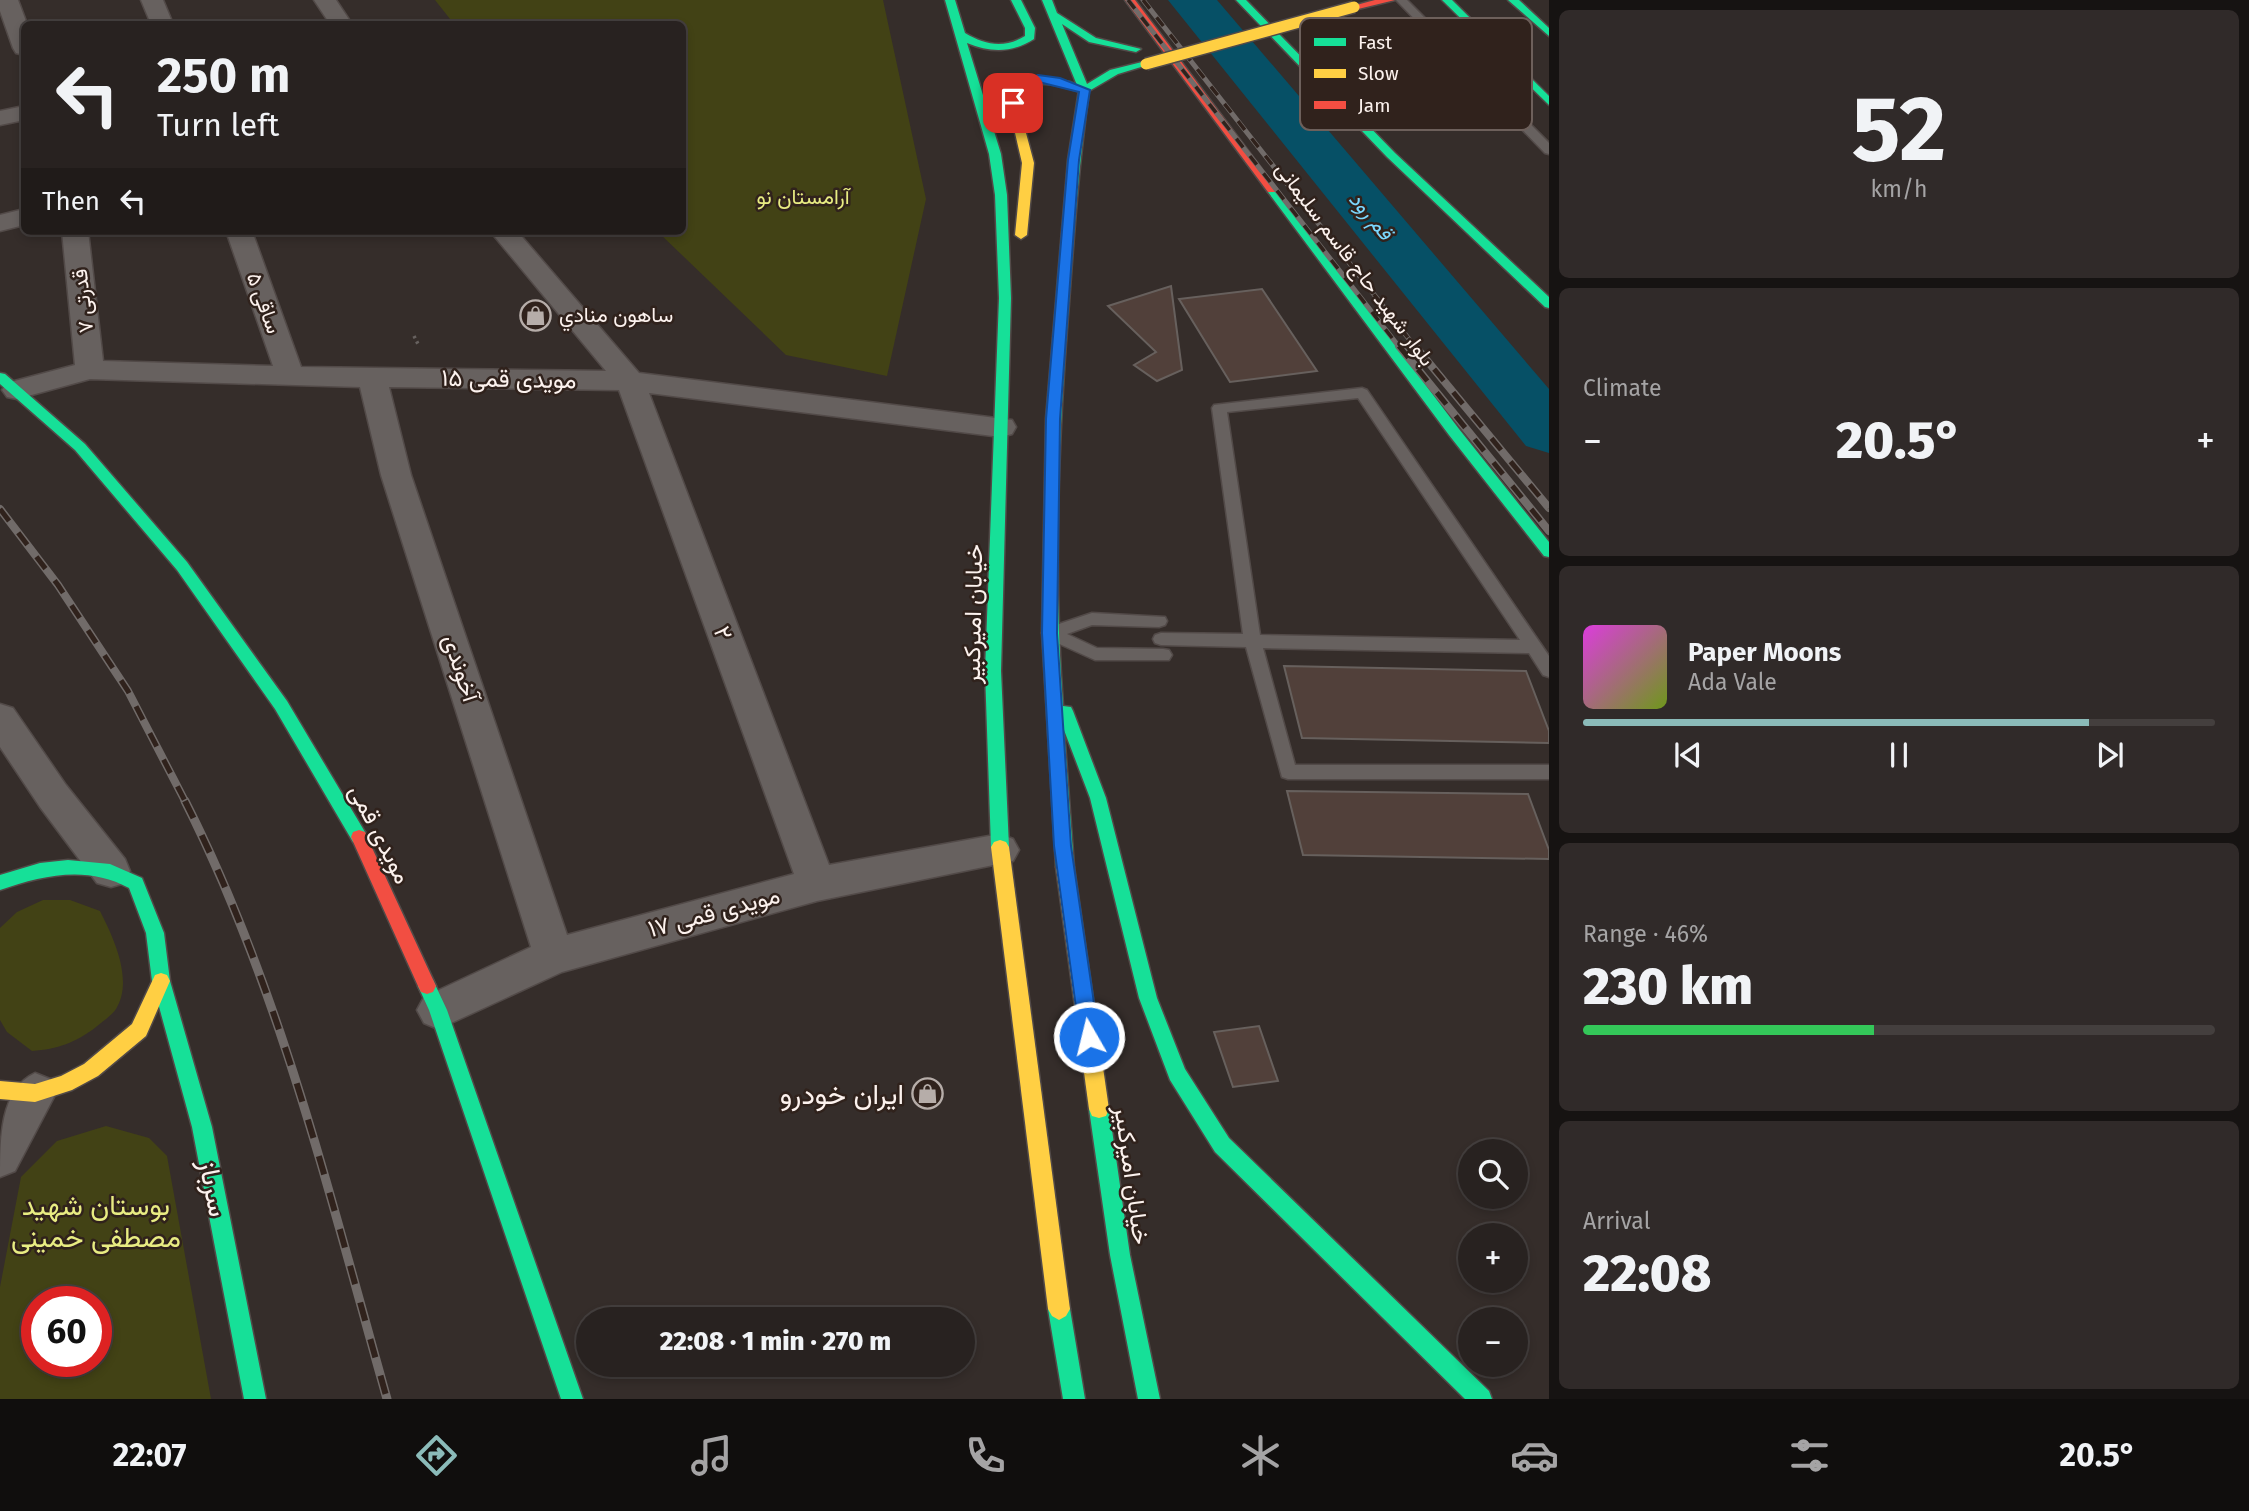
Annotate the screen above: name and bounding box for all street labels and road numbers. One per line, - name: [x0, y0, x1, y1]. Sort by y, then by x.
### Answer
- street label: بلوار شهید حاج قاسم سلیمانی: [1269, 157, 1440, 372]
- street label: قدرتی ۷: [67, 268, 99, 334]
- street label: ساقی ۵: [241, 269, 287, 337]
- street label: مویدی قمی ۱۵: [441, 364, 577, 395]
- street label: خیابان امیرکبیر: [958, 544, 989, 685]
- street label: ۲: [708, 622, 738, 644]
- street label: آخوندی: [436, 631, 486, 708]
- street label: مویدی قمی: [342, 780, 417, 889]
- street label: مویدی قمی ۱۷: [645, 881, 783, 944]
- street label: خیابان امیرکبیر: [1107, 1103, 1156, 1246]
- street label: سرباز: [191, 1156, 235, 1220]

